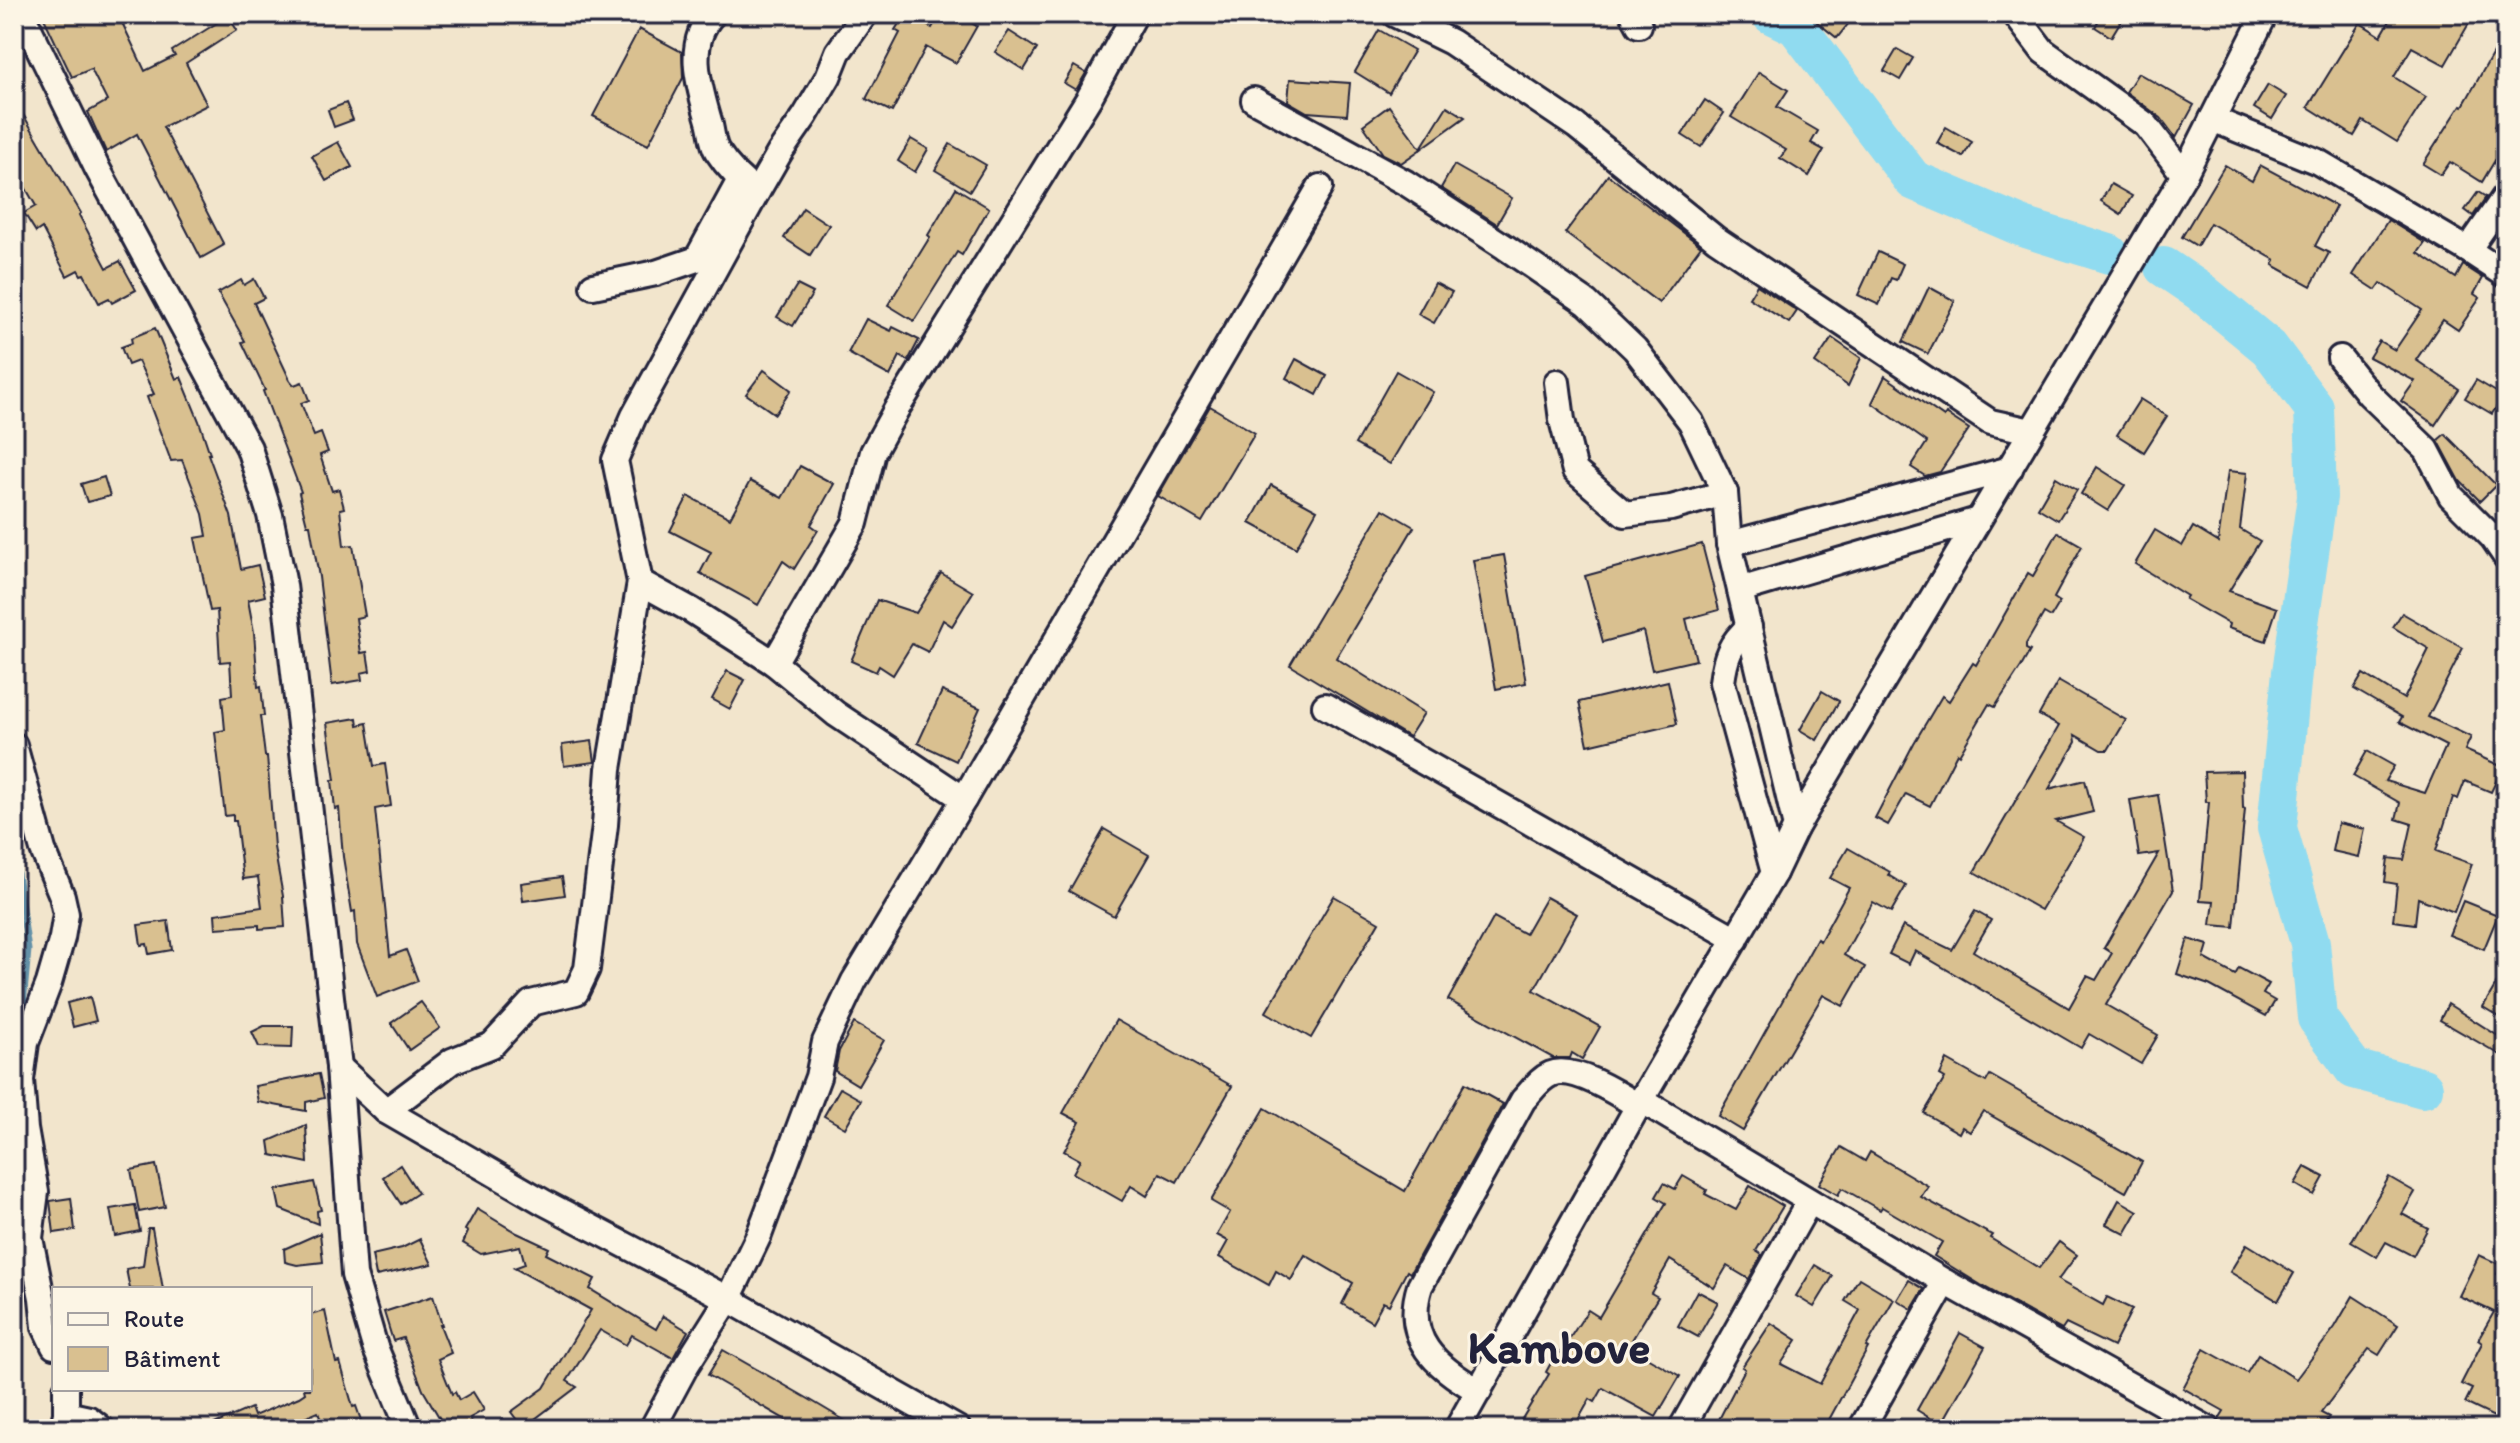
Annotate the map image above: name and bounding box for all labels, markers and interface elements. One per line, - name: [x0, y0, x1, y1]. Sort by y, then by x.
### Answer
- legend: [52, 1287, 312, 1391]
- text: Route: [124, 1304, 184, 1333]
- district label: Kambove: [1468, 1319, 1650, 1375]
- text: Bâtiment: [124, 1344, 220, 1373]

